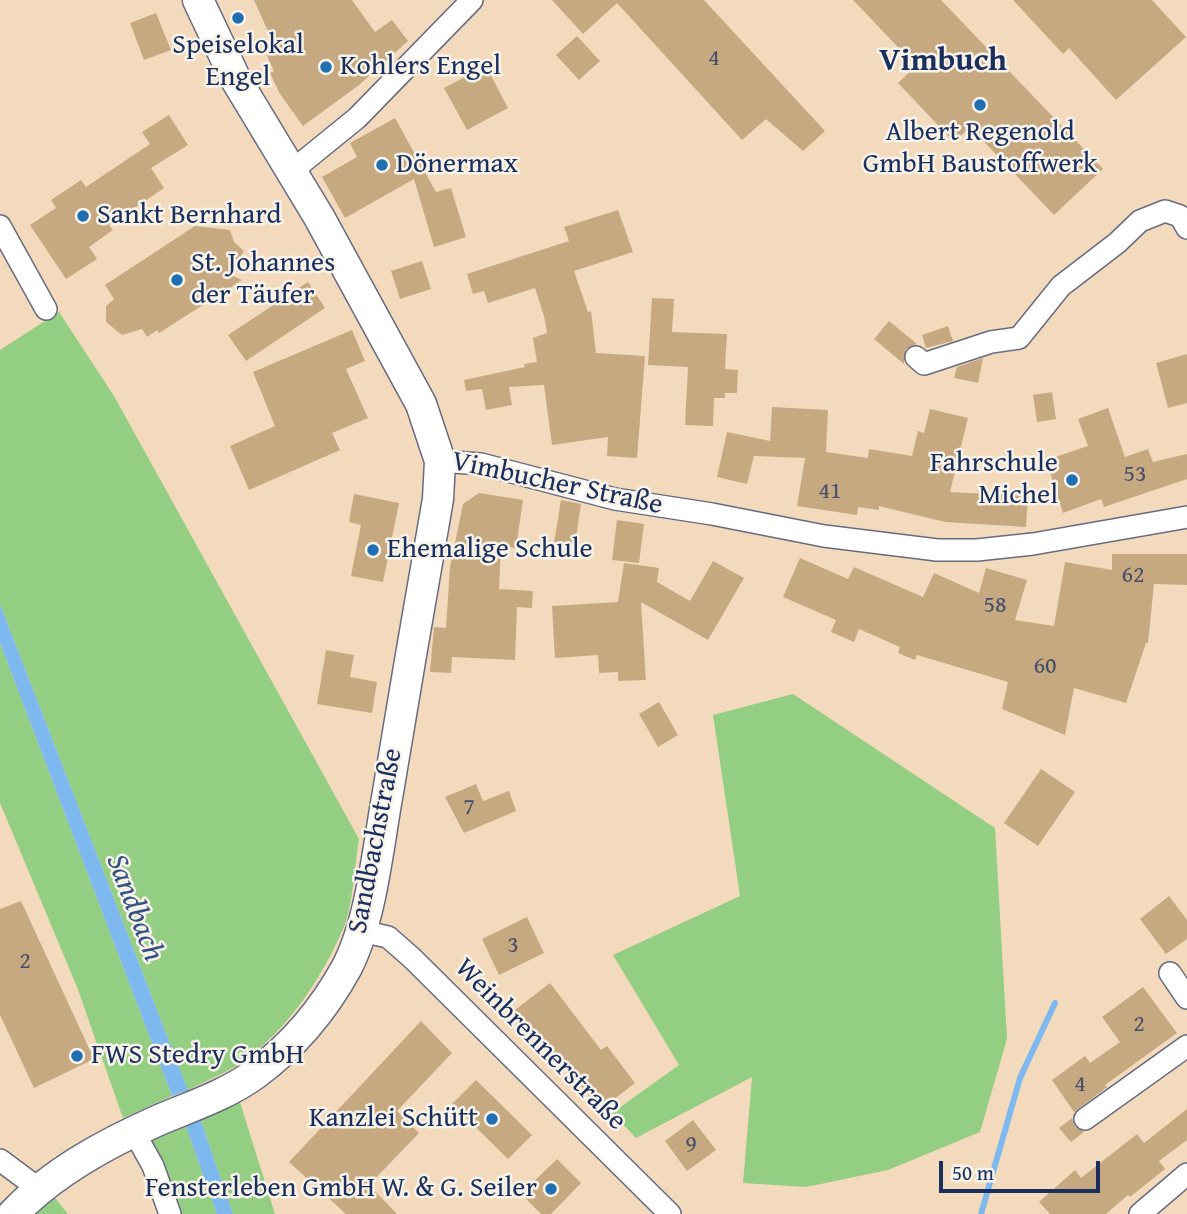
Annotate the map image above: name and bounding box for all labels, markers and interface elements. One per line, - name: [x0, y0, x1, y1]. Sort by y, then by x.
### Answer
- marker: Speiselokal Engel: [230, 10, 246, 26]
- place label: Speiselokal Engel: [172, 29, 304, 95]
- district label: Vimbuch: [879, 43, 1007, 81]
- house number: 4: [708, 45, 720, 73]
- place label: Kohlers Engel: [340, 50, 501, 84]
- marker: Kohlers Engel: [318, 59, 334, 75]
- marker: Albert Regenold GmbH Baustoffwerk: [972, 97, 988, 113]
- place label: Albert Regenold GmbH Baustoffwerk: [863, 116, 1097, 182]
- place label: Dönermax: [396, 148, 518, 182]
- marker: Dönermax: [374, 157, 390, 173]
- place label: Sankt Bernhard: [97, 199, 281, 233]
- marker: Sankt Bernhard: [75, 208, 91, 224]
- place label: St. Johannes der Täufer: [191, 247, 335, 313]
- marker: St. Johannes der Täufer: [169, 272, 185, 288]
- street label: Vimbucher Straße: [448, 445, 666, 523]
- place label: Fahrschule Michel: [930, 447, 1058, 513]
- house number: 53: [1123, 461, 1147, 489]
- marker: Fahrschule Michel: [1064, 472, 1080, 488]
- house number: 41: [818, 478, 842, 506]
- place label: Ehemalige Schule: [387, 533, 593, 567]
- marker: Ehemalige Schule: [365, 542, 381, 558]
- house number: 62: [1121, 562, 1145, 590]
- house number: 58: [983, 592, 1007, 620]
- house number: 60: [1033, 653, 1057, 681]
- street label: Sandbachstraße: [342, 745, 410, 937]
- house number: 7: [463, 794, 475, 822]
- water label: Sandbach: [97, 849, 171, 967]
- house number: 3: [507, 932, 519, 960]
- house number: 2: [19, 948, 31, 976]
- street label: Weinbrennerstraße: [447, 952, 633, 1138]
- house number: 2: [1133, 1011, 1145, 1039]
- place label: FWS Stedry GmbH: [91, 1039, 304, 1073]
- marker: FWS Stedry GmbH: [69, 1048, 85, 1064]
- house number: 4: [1074, 1071, 1086, 1099]
- place label: Kanzlei Schütt: [309, 1102, 478, 1136]
- marker: Kanzlei Schütt: [484, 1111, 500, 1127]
- house number: 9: [685, 1131, 697, 1159]
- scale bar: [942, 1148, 1103, 1192]
- text: 50 m: [952, 1157, 994, 1188]
- place label: Fensterleben GmbH W. & G. Seiler: [145, 1172, 537, 1206]
- marker: Fensterleben GmbH W. & G. Seiler: [543, 1181, 559, 1197]

